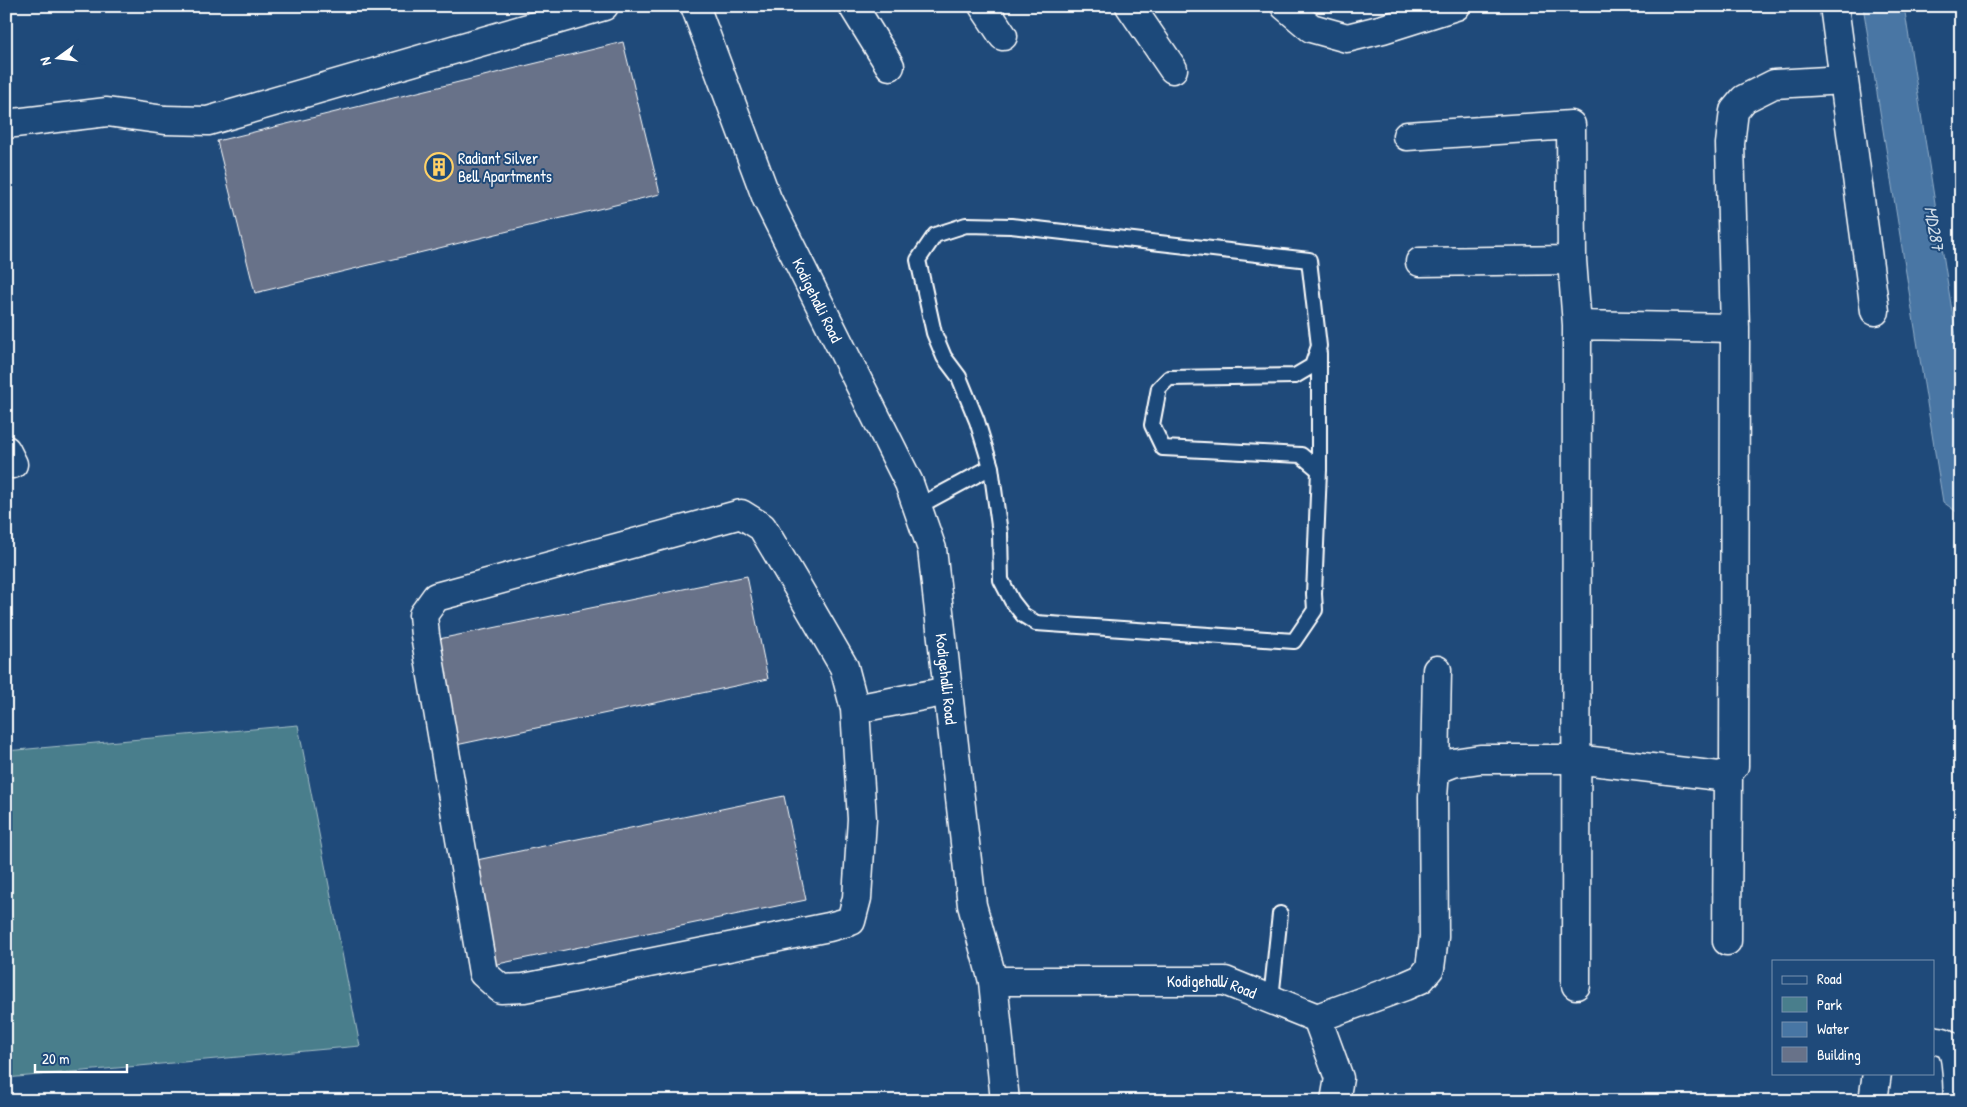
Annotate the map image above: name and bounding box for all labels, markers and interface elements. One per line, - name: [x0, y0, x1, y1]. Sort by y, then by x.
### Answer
- north arrow: [32, 32, 82, 82]
- text: N: [35, 55, 55, 68]
- place label: Radiant Silver Bell Apartments: [458, 147, 552, 187]
- building icon: Radiant Silver Bell Apartments: [424, 152, 454, 182]
- water label: MD287: [1918, 204, 1951, 254]
- street label: Kodigehalli Road: [787, 254, 848, 346]
- street label: Kodigehalli Road: [931, 632, 963, 726]
- legend: [1772, 960, 1934, 1074]
- text: Road: [1817, 968, 1842, 989]
- street label: Kodigehalli Road: [1167, 970, 1260, 1004]
- text: Park: [1817, 994, 1842, 1015]
- text: Water: [1817, 1018, 1849, 1039]
- scale bar: [35, 1042, 128, 1074]
- text: Building: [1817, 1044, 1861, 1065]
- text: 20 m: [42, 1048, 69, 1069]

